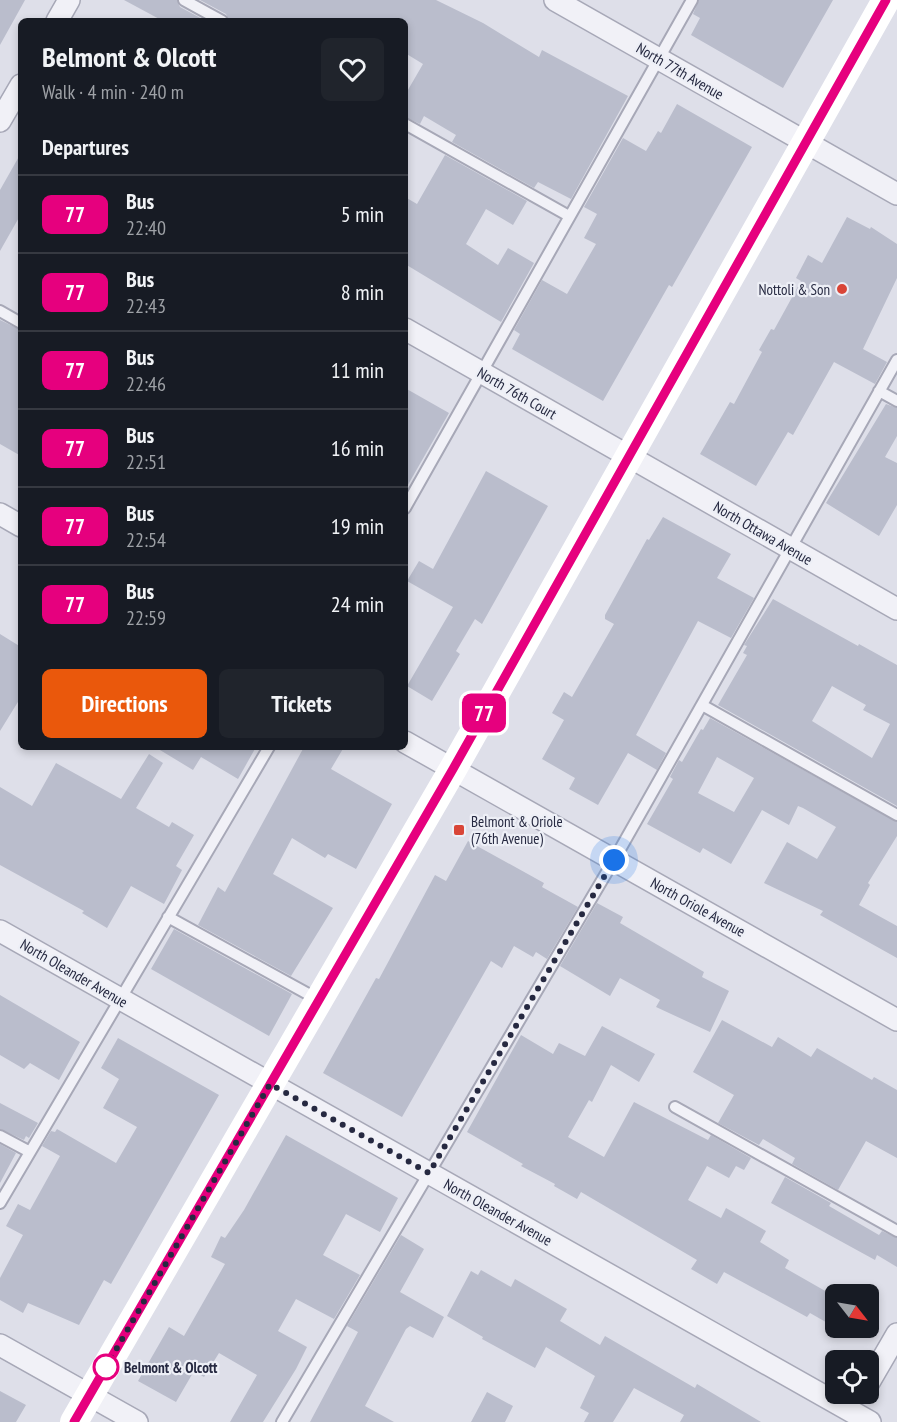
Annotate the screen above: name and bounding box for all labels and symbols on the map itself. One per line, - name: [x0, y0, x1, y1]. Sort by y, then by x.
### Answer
- street label: North 77th Avenue: [633, 38, 727, 104]
- place label: Nottoli & Son: [758, 280, 830, 299]
- marker: Nottoli & Son: [835, 282, 849, 296]
- street label: North 76th Court: [474, 363, 560, 423]
- street label: North Ottawa Avenue: [710, 497, 816, 569]
- line badge: 77: [457, 694, 511, 732]
- place label: Belmont & Oriole (76th Avenue): [471, 812, 563, 848]
- marker: Belmont & Oriole (76th Avenue): [452, 823, 466, 837]
- your location: [599, 845, 629, 875]
- street label: North Oriole Avenue: [647, 873, 749, 941]
- street label: North Oleander Avenue: [17, 935, 131, 1011]
- street label: North Oleander Avenue: [441, 1174, 555, 1250]
- north arrow: [825, 1284, 879, 1338]
- marker: Belmont & Olcott: [93, 1354, 119, 1380]
- place label: Belmont & Olcott: [124, 1358, 218, 1377]

